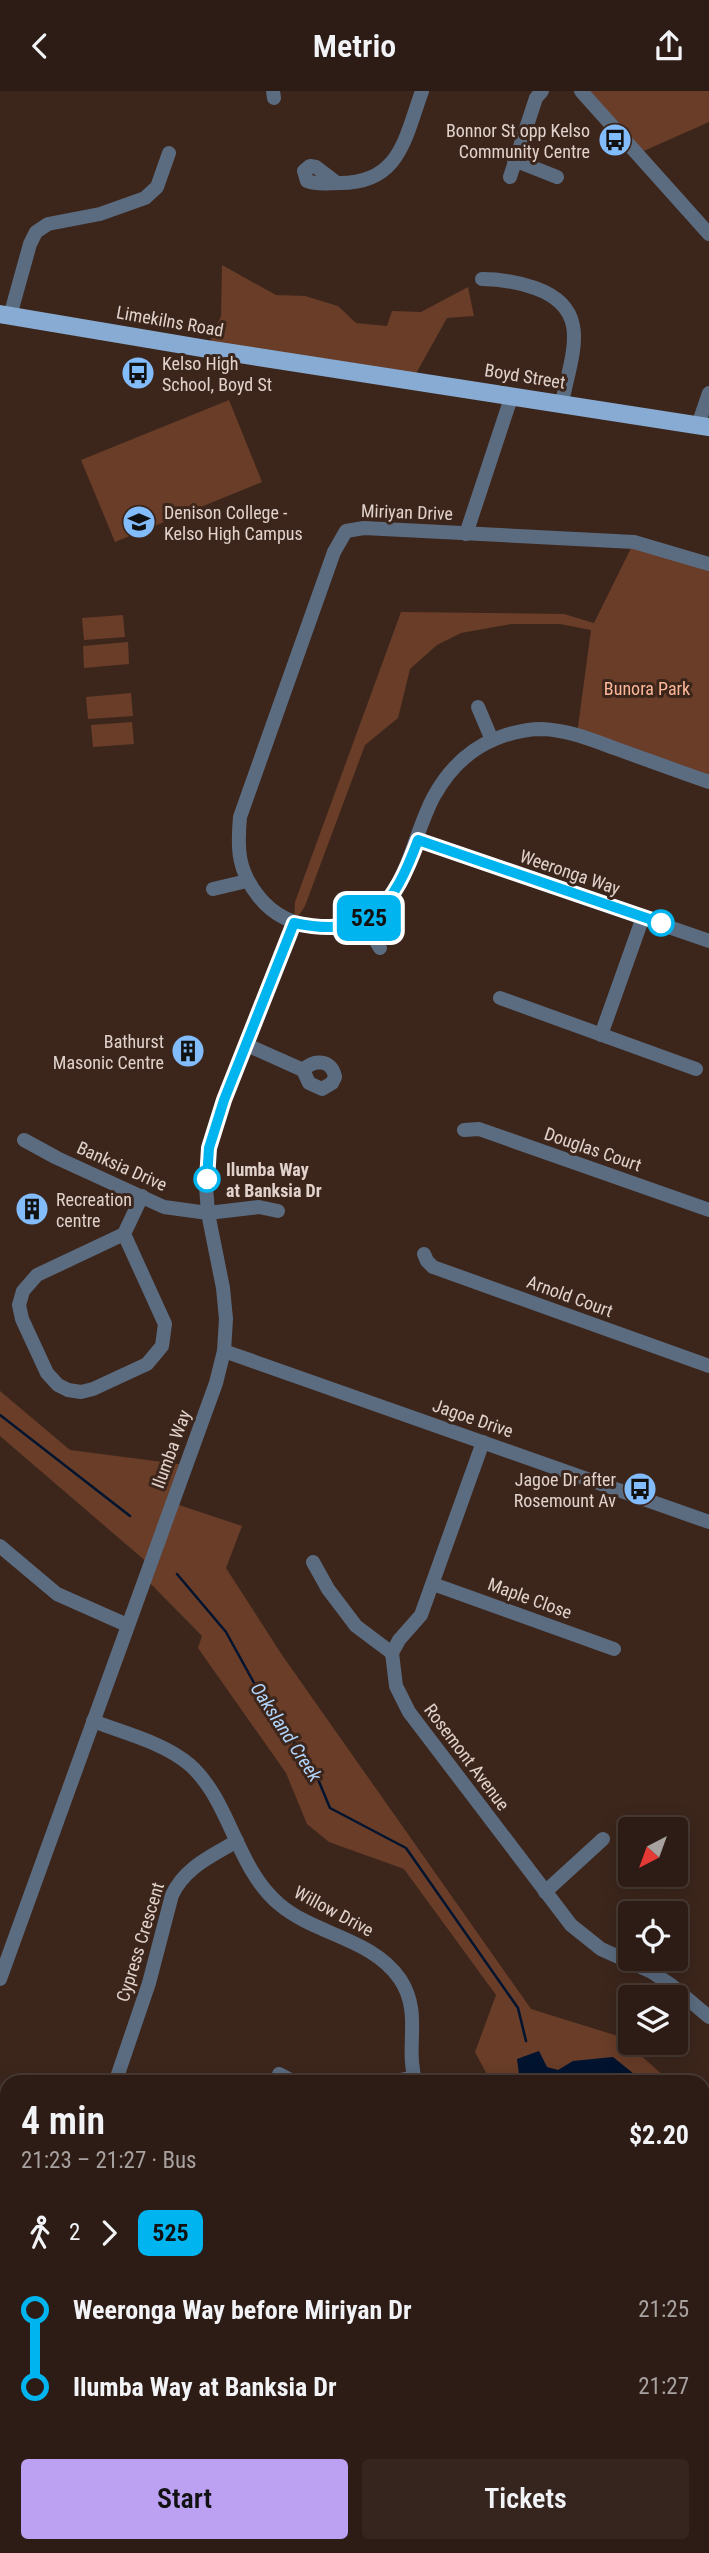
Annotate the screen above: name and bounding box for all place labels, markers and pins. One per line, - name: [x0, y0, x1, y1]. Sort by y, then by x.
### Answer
- place label: Bonnor St opp Kelso Community Centre: [446, 120, 590, 162]
- bus stop icon: Bonnor St opp Kelso Community Centre: [596, 121, 634, 159]
- place label: Kelso High School, Boyd St: [162, 353, 272, 395]
- bus stop icon: Kelso High School, Boyd St: [119, 354, 157, 392]
- place label: Denison College - Kelso High Campus: [164, 502, 303, 544]
- school or university icon: Denison College - Kelso High Campus: [120, 503, 158, 541]
- unlabelled marker: [648, 910, 674, 936]
- place label: Bathurst Masonic Centre: [53, 1031, 164, 1073]
- building icon: Bathurst Masonic Centre: [169, 1032, 207, 1070]
- place label: Ilumba Way at Banksia Dr: [226, 1159, 322, 1201]
- marker: Ilumba Way at Banksia Dr: [194, 1166, 220, 1192]
- place label: Recreation centre: [56, 1189, 132, 1231]
- building icon: Recreation centre: [13, 1190, 51, 1228]
- place label: Jagoe Dr after Rosemount Av: [514, 1469, 617, 1511]
- bus stop icon: Jagoe Dr after Rosemount Av: [621, 1470, 659, 1508]

